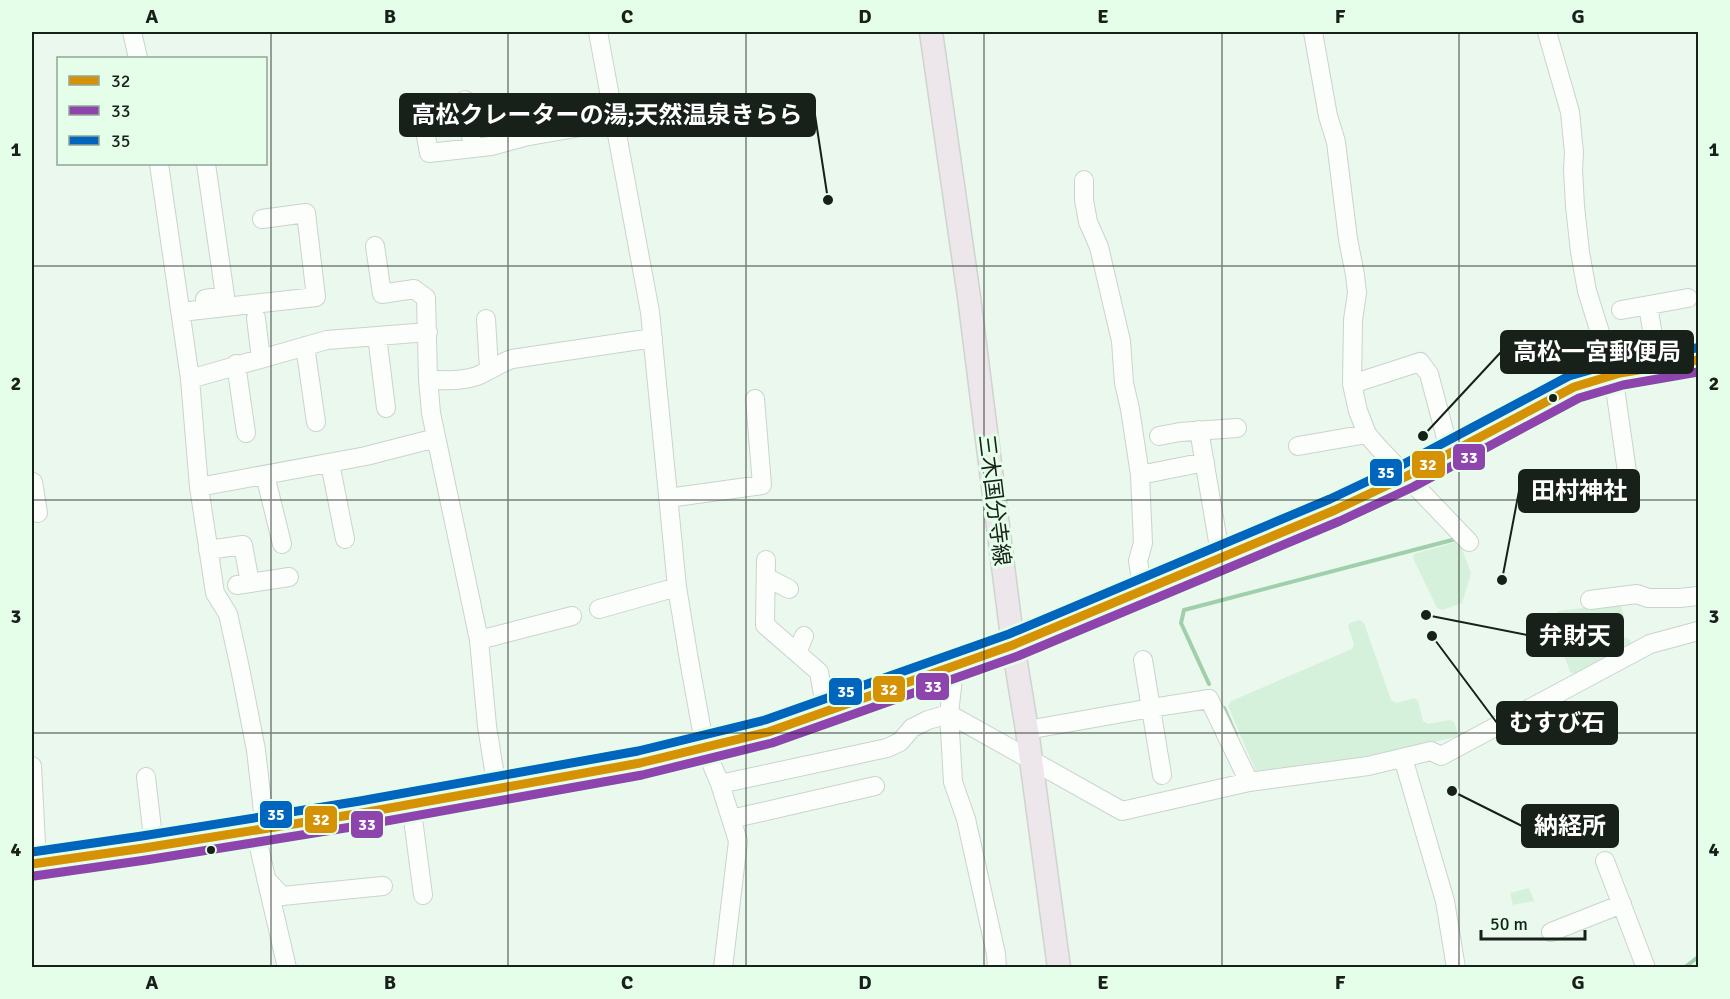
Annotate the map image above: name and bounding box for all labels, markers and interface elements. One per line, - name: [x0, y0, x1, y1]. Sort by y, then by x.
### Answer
- text: A: [146, 4, 159, 29]
- text: B: [384, 4, 396, 29]
- text: C: [621, 4, 633, 29]
- text: D: [858, 4, 872, 29]
- text: E: [1097, 4, 1109, 29]
- text: F: [1335, 4, 1346, 29]
- text: G: [1571, 4, 1585, 29]
- legend: [57, 57, 267, 165]
- text: 32: [111, 70, 130, 92]
- callout: 高松クレーターの湯;天然温泉きらら: [400, 94, 815, 136]
- text: 33: [111, 100, 130, 122]
- text: 高松クレーターの湯;天然温泉きらら: [411, 100, 803, 130]
- text: 35: [111, 130, 130, 152]
- text: 1: [11, 137, 22, 162]
- text: 1: [1709, 137, 1720, 162]
- callout: 高松一宮郵便局: [1501, 331, 1693, 373]
- text: 高松一宮郵便局: [1513, 337, 1681, 367]
- text: 2: [11, 371, 21, 396]
- text: 2: [1709, 371, 1719, 396]
- unlabelled marker: [1547, 392, 1559, 404]
- street label: 三木国分寺線: [973, 433, 1016, 567]
- line badge: 33: [1452, 443, 1486, 471]
- text: 33: [1460, 448, 1478, 468]
- line badge: 32: [1411, 450, 1446, 479]
- text: 32: [1419, 455, 1437, 475]
- line badge: 35: [1369, 458, 1403, 487]
- text: 35: [1377, 463, 1395, 483]
- callout: 田村神社: [1519, 470, 1639, 512]
- text: 田村神社: [1531, 476, 1627, 506]
- text: 3: [11, 604, 21, 629]
- text: 3: [1709, 604, 1719, 629]
- callout: 弁財天: [1527, 614, 1623, 656]
- text: 弁財天: [1539, 621, 1611, 651]
- line badge: 33: [915, 672, 950, 701]
- line badge: 32: [872, 675, 906, 703]
- line badge: 35: [828, 677, 863, 706]
- text: 33: [924, 677, 942, 697]
- text: 32: [880, 680, 898, 700]
- text: 35: [837, 682, 855, 702]
- callout: むすび石: [1497, 702, 1617, 744]
- text: むすび石: [1509, 708, 1605, 738]
- line badge: 35: [259, 800, 293, 829]
- text: 35: [267, 805, 285, 825]
- line badge: 32: [304, 805, 338, 834]
- callout: 納経所: [1522, 805, 1618, 847]
- text: 32: [312, 810, 330, 830]
- line badge: 33: [350, 810, 384, 839]
- text: 納経所: [1534, 811, 1606, 841]
- text: 33: [358, 815, 376, 835]
- text: 4: [11, 837, 22, 862]
- text: 4: [1709, 837, 1720, 862]
- unlabelled marker: [205, 844, 217, 856]
- scale bar: [1481, 903, 1584, 941]
- text: 50 m: [1490, 913, 1528, 935]
- text: A: [146, 970, 159, 995]
- text: B: [384, 970, 396, 995]
- text: C: [621, 970, 633, 995]
- text: D: [858, 970, 872, 995]
- text: E: [1097, 970, 1109, 995]
- text: F: [1335, 970, 1346, 995]
- text: G: [1571, 970, 1585, 995]

